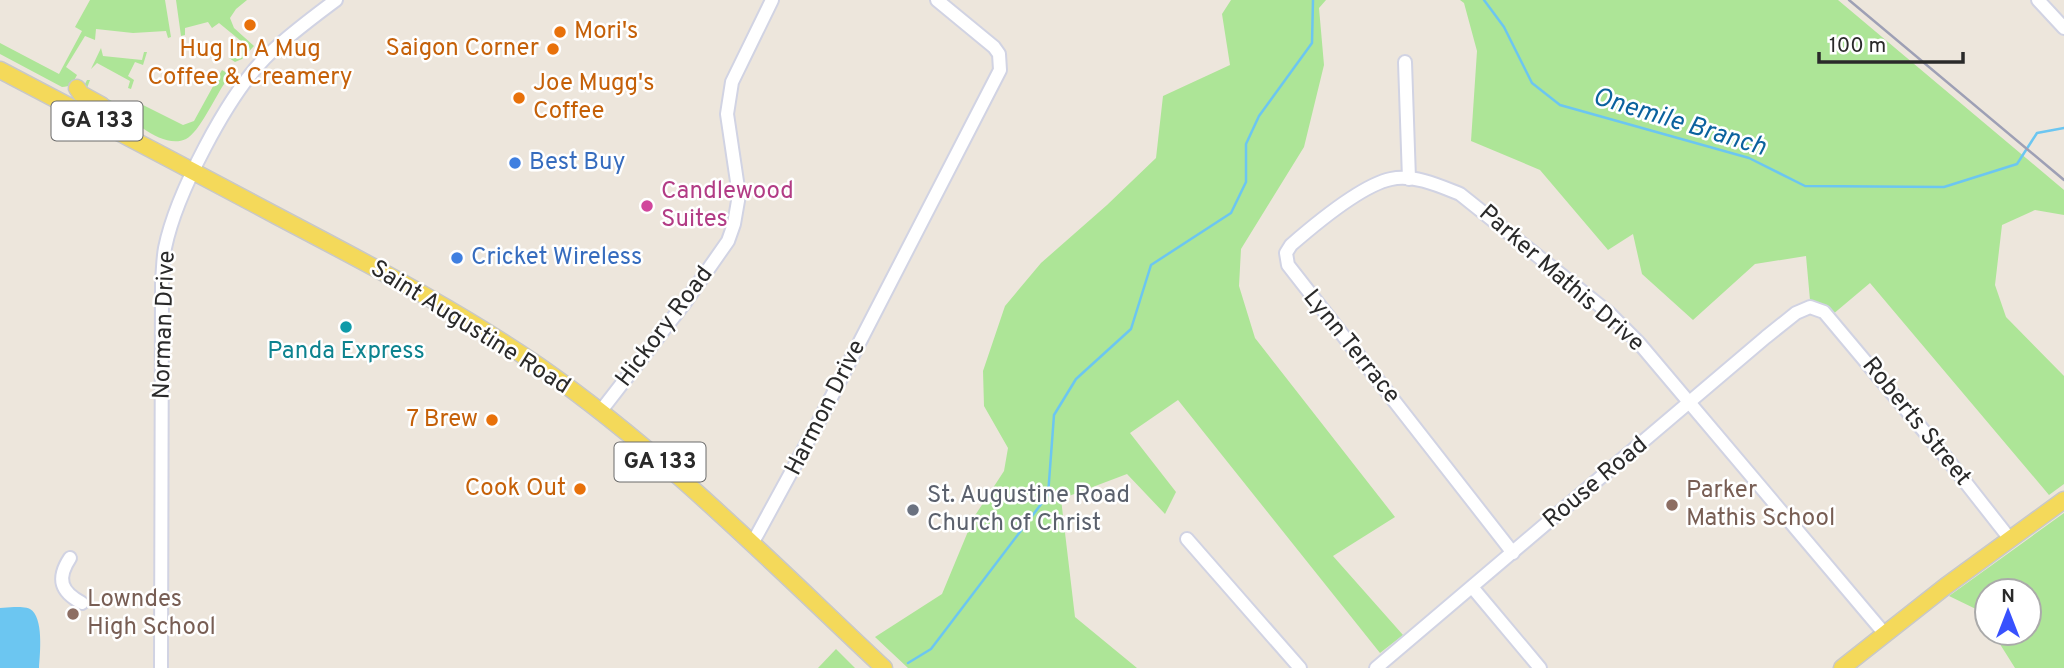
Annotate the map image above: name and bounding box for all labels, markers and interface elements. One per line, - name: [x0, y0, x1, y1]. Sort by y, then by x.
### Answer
- marker: Hug In A Mug Coffee & Creamery: [242, 17, 258, 33]
- place label: Mori's: [574, 17, 638, 47]
- scale bar: [1819, 21, 1962, 65]
- marker: Mori's: [552, 24, 568, 40]
- text: 100 m: [1829, 33, 1886, 60]
- place label: Saigon Corner: [386, 34, 539, 64]
- place label: Hug In A Mug Coffee & Creamery: [147, 35, 353, 93]
- marker: Saigon Corner: [545, 41, 561, 57]
- place label: Joe Mugg's Coffee: [533, 69, 654, 127]
- water label: Onemile Branch: [1588, 81, 1770, 165]
- marker: Joe Mugg's Coffee: [511, 90, 527, 106]
- road number: GA 133: [52, 102, 142, 140]
- place label: Best Buy: [529, 148, 626, 178]
- marker: Best Buy: [507, 155, 523, 171]
- place label: Candlewood Suites: [661, 177, 794, 235]
- marker: Candlewood Suites: [639, 198, 655, 214]
- street label: Parker Mathis Drive: [1472, 199, 1650, 359]
- place label: Cricket Wireless: [471, 243, 642, 273]
- street label: Norman Drive: [147, 250, 183, 400]
- marker: Cricket Wireless: [449, 250, 465, 266]
- street label: Saint Augustine Road: [364, 254, 576, 402]
- street label: Hickory Road: [610, 261, 720, 393]
- street label: Lynn Terrace: [1296, 284, 1406, 410]
- marker: Panda Express: [338, 319, 354, 335]
- street label: Harmon Drive: [779, 335, 873, 481]
- place label: Panda Express: [267, 337, 425, 367]
- street label: Roberts Street: [1855, 351, 1977, 493]
- place label: 7 Brew: [406, 405, 478, 435]
- marker: 7 Brew: [484, 412, 500, 428]
- street label: Rouse Road: [1538, 431, 1654, 535]
- road number: GA 133: [614, 442, 706, 482]
- place label: Cook Out: [465, 474, 566, 504]
- place label: Parker Mathis School: [1686, 476, 1835, 534]
- marker: Cook Out: [572, 481, 588, 497]
- place label: St. Augustine Road Church of Christ: [927, 481, 1130, 539]
- marker: Parker Mathis School: [1664, 497, 1680, 513]
- marker: St. Augustine Road Church of Christ: [905, 502, 921, 518]
- north arrow: [1973, 577, 2043, 647]
- place label: Lowndes High School: [87, 585, 216, 643]
- text: N: [2001, 585, 2015, 609]
- marker: Lowndes High School: [65, 606, 81, 622]

